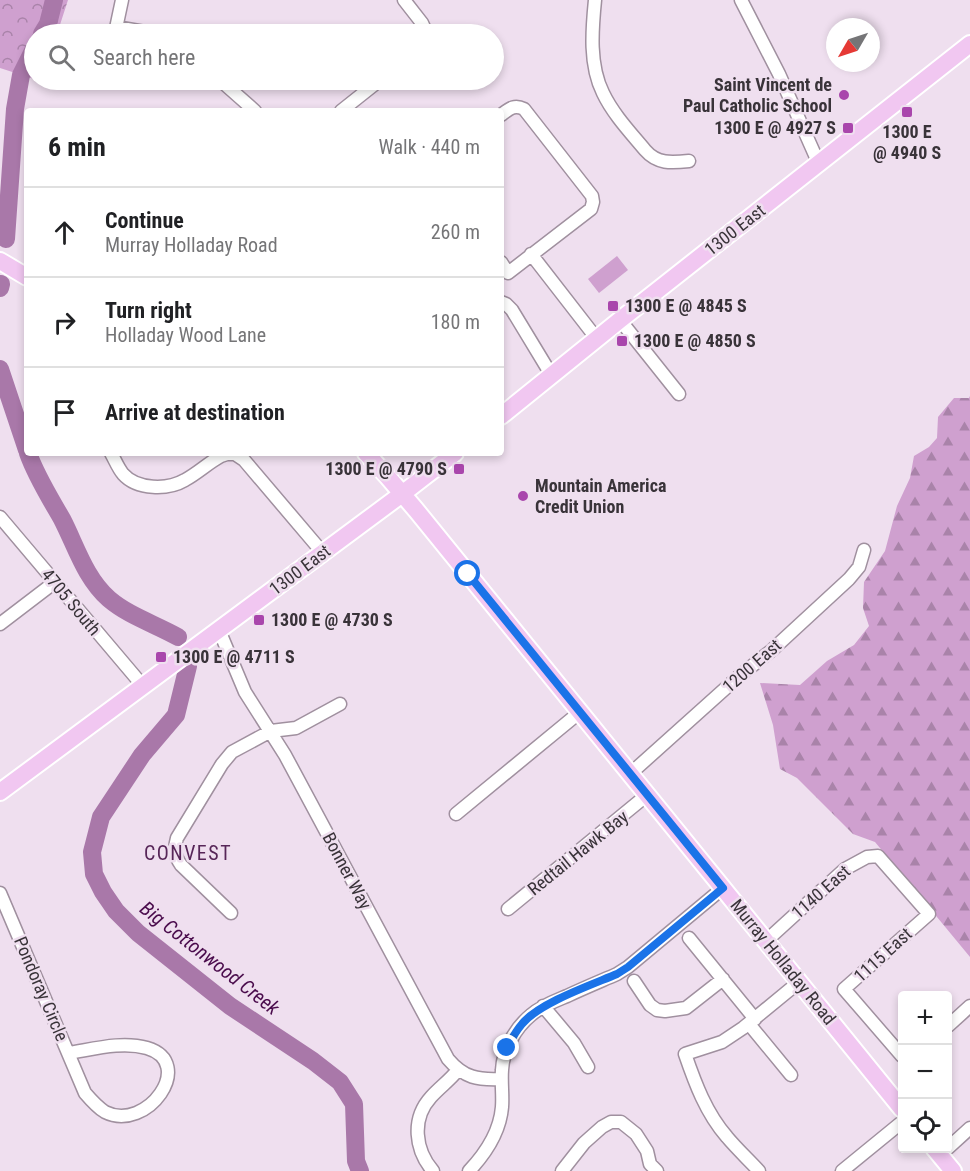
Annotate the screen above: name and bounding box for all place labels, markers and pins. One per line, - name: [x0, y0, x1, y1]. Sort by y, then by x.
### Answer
- place label: Saint Vincent de Paul Catholic School: [683, 74, 832, 116]
- marker: Saint Vincent de Paul Catholic School: [837, 88, 851, 102]
- marker: 1300 E @ 4940 S: [900, 105, 914, 119]
- place label: 1300 E @ 4927 S: [714, 117, 836, 138]
- marker: 1300 E @ 4927 S: [841, 121, 855, 135]
- place label: 1300 E @ 4940 S: [873, 121, 941, 163]
- place label: 1300 E @ 4845 S: [625, 295, 747, 316]
- marker: 1300 E @ 4845 S: [606, 299, 620, 313]
- place label: 1300 E @ 4850 S: [634, 330, 756, 351]
- marker: 1300 E @ 4850 S: [615, 334, 629, 348]
- place label: 1300 E @ 4790 S: [325, 458, 447, 479]
- marker: 1300 E @ 4790 S: [452, 462, 466, 476]
- place label: Mountain America Credit Union: [535, 475, 666, 517]
- marker: Mountain America Credit Union: [516, 489, 530, 503]
- place label: 1300 E @ 4730 S: [271, 609, 393, 630]
- marker: 1300 E @ 4730 S: [252, 613, 266, 627]
- place label: 1300 E @ 4711 S: [173, 646, 295, 667]
- marker: 1300 E @ 4711 S: [154, 650, 168, 664]

